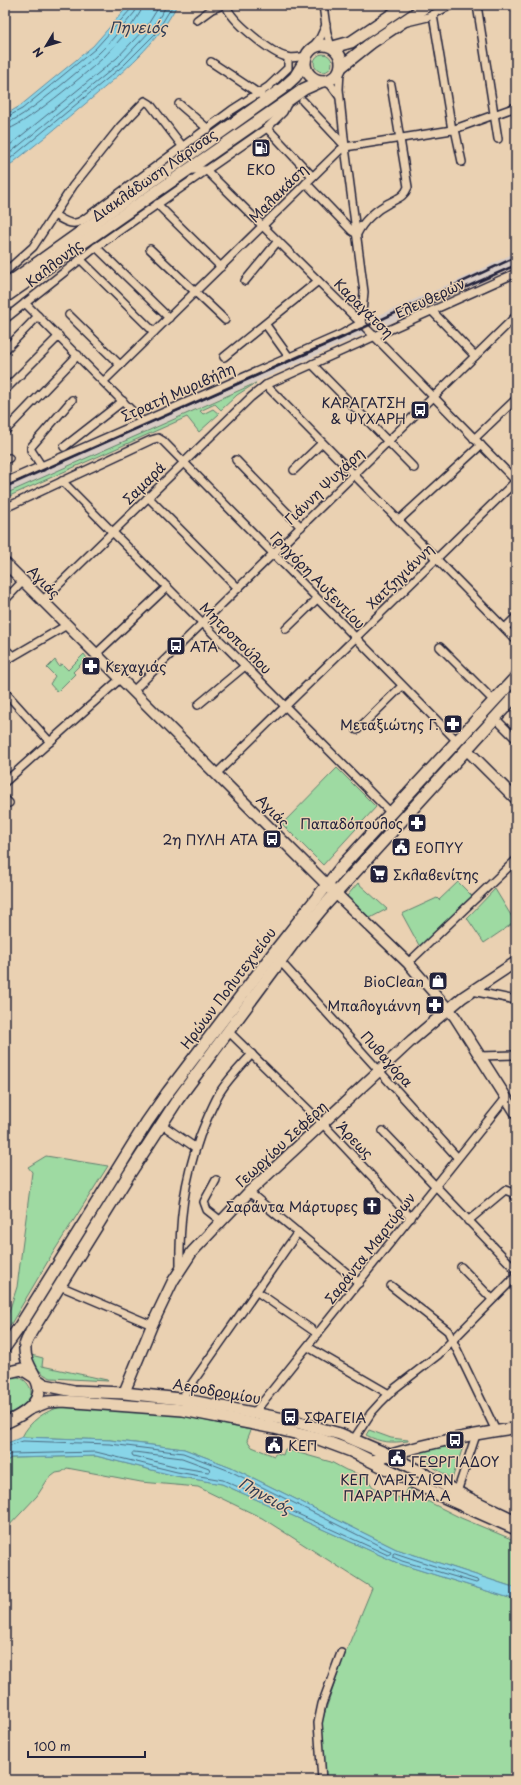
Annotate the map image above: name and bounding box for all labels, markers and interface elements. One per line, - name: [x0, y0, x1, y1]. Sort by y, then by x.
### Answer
- water label: Πηνειός: [109, 15, 168, 38]
- north arrow: [26, 26, 66, 66]
- text: N: [28, 44, 47, 61]
- street label: Διακλάδωση Λάρισας: [87, 124, 221, 226]
- fuel station icon: EKO: [250, 137, 272, 159]
- street label: Μαλακάση: [244, 159, 312, 227]
- place label: EKO: [246, 159, 276, 180]
- street label: Καλλoνής: [21, 234, 87, 292]
- street label: Ελευθερών: [392, 273, 468, 323]
- street label: Καραγάτση: [330, 274, 398, 342]
- street label: Στρατή Μυριβήλη: [118, 357, 238, 427]
- place label: ΚΑΡΑΓΑΤΣΗ & ΨΥΧΑΡΗ: [321, 392, 406, 429]
- bus stop icon: ΚΑΡΑΓΑΤΣΗ & ΨΥΧΑΡΗ: [409, 399, 431, 421]
- street label: Γιάννη Ψυχάρη: [280, 443, 368, 529]
- street label: Σαμαρά: [118, 457, 170, 509]
- street label: Γρηγόρη Αυξεντίου: [266, 526, 370, 634]
- street label: Χατζηγιάννη: [362, 538, 438, 614]
- street label: Αγιάς: [23, 561, 65, 603]
- street label: Μητροπούλου: [195, 597, 277, 679]
- bus stop icon: ΑΤΑ: [165, 635, 187, 657]
- place label: ΑΤΑ: [190, 636, 219, 657]
- pharmacy icon: Κεχαγιάς: [80, 655, 102, 677]
- place label: Κεχαγιάς: [105, 656, 166, 677]
- pharmacy icon: Μεταξιώτης Γ.: [442, 713, 464, 735]
- place label: Μεταξιώτης Γ.: [340, 714, 439, 735]
- street label: Αγιάς: [252, 790, 294, 832]
- pharmacy icon: Παπαδόπουλος: [406, 812, 428, 834]
- place label: Παπαδόπουλος: [300, 813, 403, 834]
- bus stop icon: 2η ΠΥΛΗ ΑΤΑ: [261, 828, 283, 850]
- place label: 2η ΠΥΛΗ ΑΤΑ: [162, 829, 258, 850]
- public building icon: ΕΟΠΥΥ: [390, 836, 412, 858]
- place label: ΕΟΠΥΥ: [415, 837, 463, 858]
- supermarket icon: Σκλαβενίτης: [368, 863, 390, 885]
- place label: Σκλαβενίτης: [393, 864, 479, 885]
- street label: Ηρώων Πολυτεχνείου: [175, 923, 281, 1053]
- shop icon: BioClean: [427, 970, 449, 992]
- place label: BioClean: [363, 971, 424, 992]
- pharmacy icon: Μπαλογιάννη: [424, 994, 446, 1016]
- place label: Μπαλογιάννη: [327, 995, 421, 1016]
- street label: Πυθαγόρα: [356, 1026, 418, 1092]
- street label: Γεωργίου Σεφέρη: [231, 1096, 331, 1192]
- street label: Άρεως: [332, 1116, 378, 1164]
- street label: Σαράντα Μαρτύρων: [320, 1188, 420, 1308]
- church icon: Σαράντα Μάρτυρες: [361, 1195, 383, 1217]
- place label: Σαράντα Μάρτυρες: [226, 1196, 358, 1217]
- street label: Αεροδρομίου: [171, 1373, 263, 1409]
- bus stop icon: ΣΦΑΓΕΙΑ: [279, 1406, 301, 1428]
- place label: ΣΦΑΓΕΙΑ: [304, 1407, 367, 1428]
- bus stop icon: ΓΕΩΡΓΙΑΔΟΥ: [444, 1429, 466, 1451]
- public building icon: ΚΕΠ: [263, 1434, 285, 1456]
- place label: ΚΕΠ: [288, 1435, 318, 1456]
- public building icon: ΚΕΠ ΛΑΡΙΣΑΙΩΝ ΠΑΡΑΡΤΗΜΑ A: [386, 1447, 408, 1469]
- place label: ΓΕΩΡΓΙΑΔΟΥ: [411, 1451, 500, 1472]
- place label: ΚΕΠ ΛΑΡΙΣΑΙΩΝ ΠΑΡΑΡΤΗΜΑ A: [340, 1469, 454, 1506]
- water label: Πηνειός: [235, 1471, 298, 1520]
- scale bar: [28, 1733, 145, 1759]
- text: 100 m: [34, 1737, 71, 1755]

